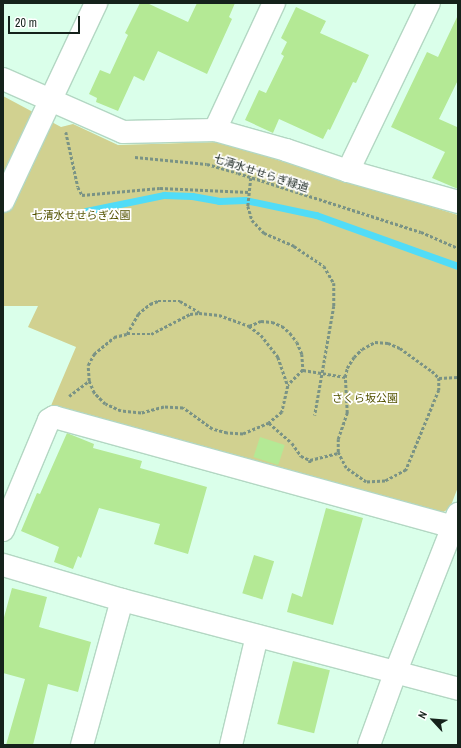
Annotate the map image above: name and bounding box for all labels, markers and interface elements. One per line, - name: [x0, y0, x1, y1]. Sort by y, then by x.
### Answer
- scale bar: [10, 8, 82, 34]
- text: 20 m: [15, 15, 37, 31]
- street label: 七清水せせらぎ緑道: [212, 151, 310, 195]
- park label: 七清水せせらぎ公園: [32, 208, 130, 222]
- park label: さくら坂公園: [332, 391, 398, 405]
- north arrow: [413, 700, 453, 740]
- text: N: [414, 709, 430, 721]

